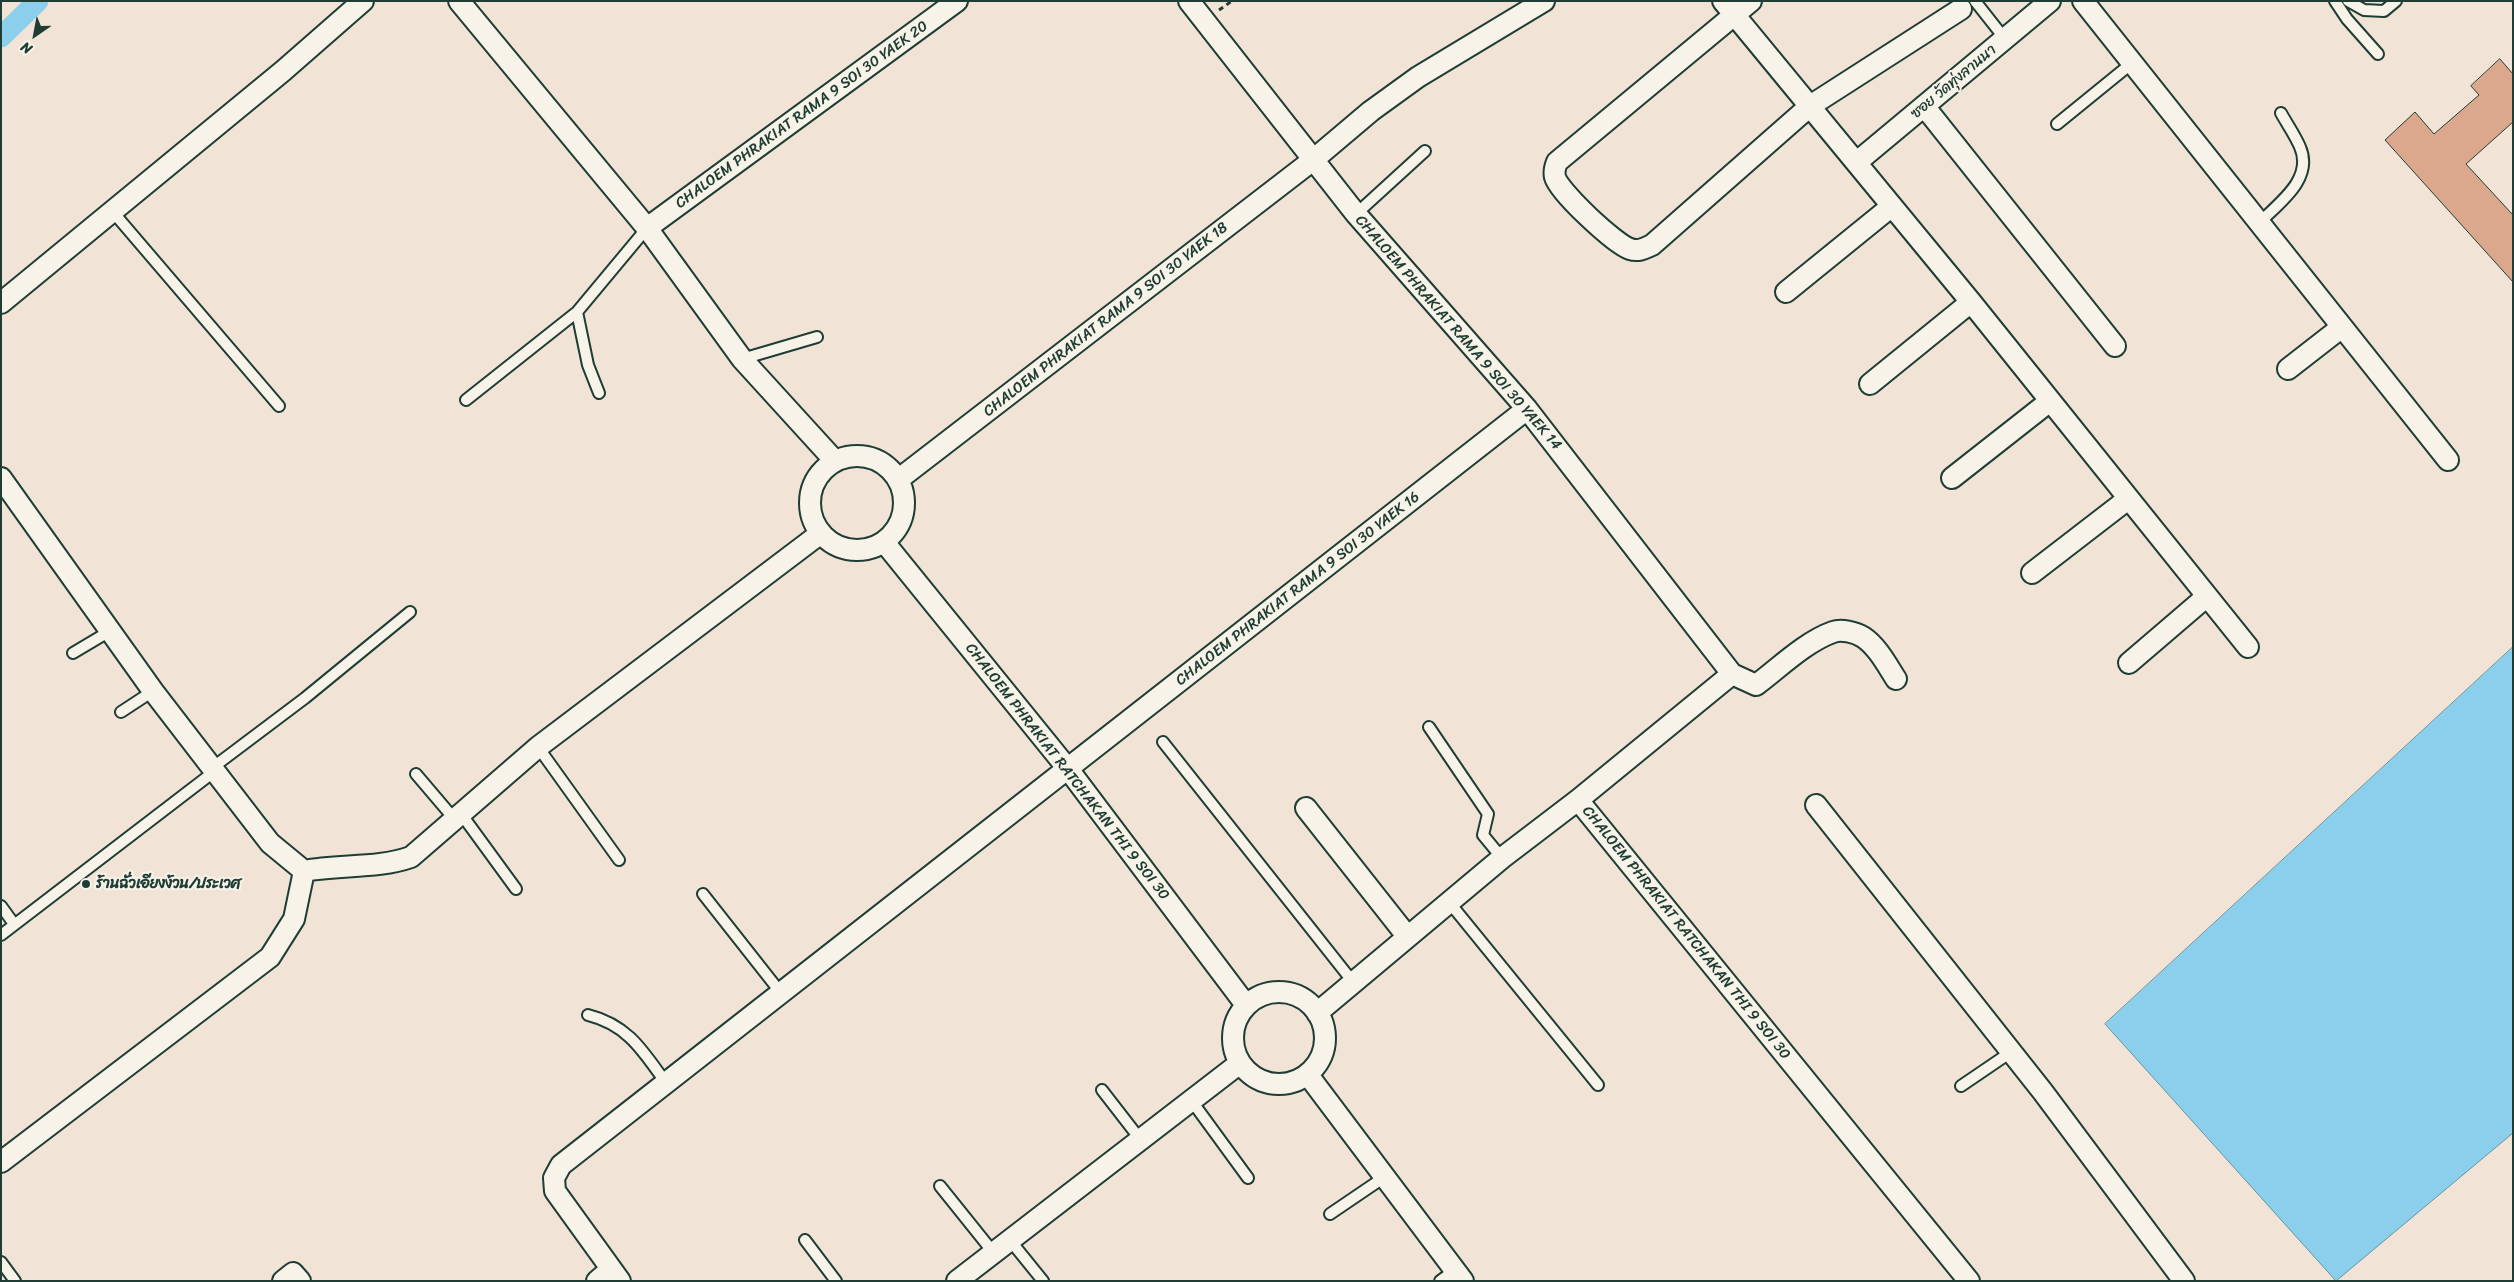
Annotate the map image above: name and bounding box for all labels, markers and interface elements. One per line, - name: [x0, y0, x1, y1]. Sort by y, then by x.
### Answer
- north arrow: [10, 10, 60, 60]
- street label: CHALOEM PHRAKIAT RAMA 9 SOI 30 YAEK 20: [672, 17, 932, 213]
- text: N: [16, 35, 37, 61]
- street label: ซอย วัดทุ่งลานนา: [1908, 41, 2000, 123]
- street label: CHALOEM PHRAKIAT RAMA 9 SOI 30 YAEK 14: [1351, 212, 1565, 454]
- street label: CHALOEM PHRAKIAT RAMA 9 SOI 30 YAEK 18: [980, 219, 1232, 421]
- street label: CHALOEM PHRAKIAT RAMA 9 SOI 30 YAEK 16: [1172, 488, 1424, 690]
- street label: CHALOEM PHRAKIAT RATCHAKAN THI 9 SOI 30: [961, 640, 1173, 904]
- street label: CHALOEM PHRAKIAT RATCHAKAN THI 9 SOI 30: [1578, 803, 1794, 1063]
- place label: ร้านฉั่วเอียงง้วน/ประเวศ: [96, 875, 241, 893]
- marker: ร้านฉั่วเอียงง้วน/ประเวศ: [80, 878, 92, 890]

